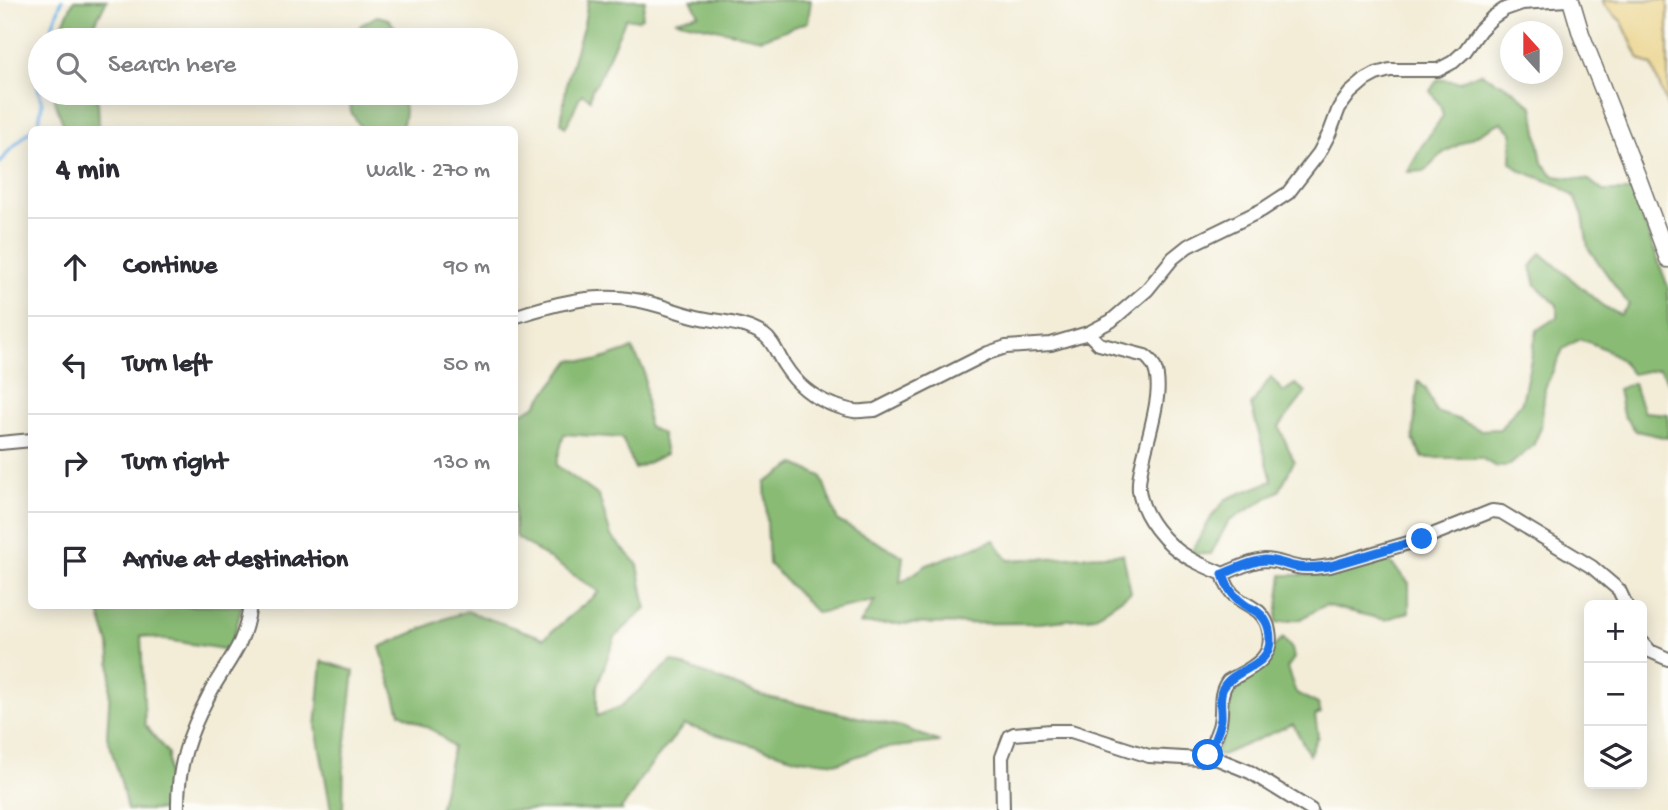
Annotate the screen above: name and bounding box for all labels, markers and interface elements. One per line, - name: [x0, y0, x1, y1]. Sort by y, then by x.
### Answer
- north arrow: [1500, 21, 1563, 84]
- search box: [28, 28, 518, 105]
- icon: search: [52, 48, 90, 86]
- text: Search here: [108, 51, 236, 82]
- text: 4 min: [56, 154, 119, 189]
- text: Walk · 270 m: [366, 158, 490, 185]
- icon: ahead: [56, 248, 94, 286]
- text: Continue: [123, 252, 217, 283]
- text: 90 m: [444, 254, 490, 281]
- icon: left: [56, 346, 94, 384]
- text: Turn left: [123, 350, 211, 381]
- text: 50 m: [443, 352, 490, 379]
- icon: right: [56, 444, 94, 482]
- text: Turn right: [123, 448, 227, 479]
- text: 130 m: [434, 450, 490, 477]
- route end: [1406, 523, 1437, 554]
- icon: arrive: [56, 542, 94, 580]
- text: Arrive at destination: [123, 546, 348, 577]
- map controls: [1584, 600, 1647, 789]
- button: +: [1584, 600, 1647, 663]
- button: −: [1584, 663, 1647, 726]
- button: layers: [1584, 726, 1647, 789]
- route start: [1192, 739, 1223, 770]

